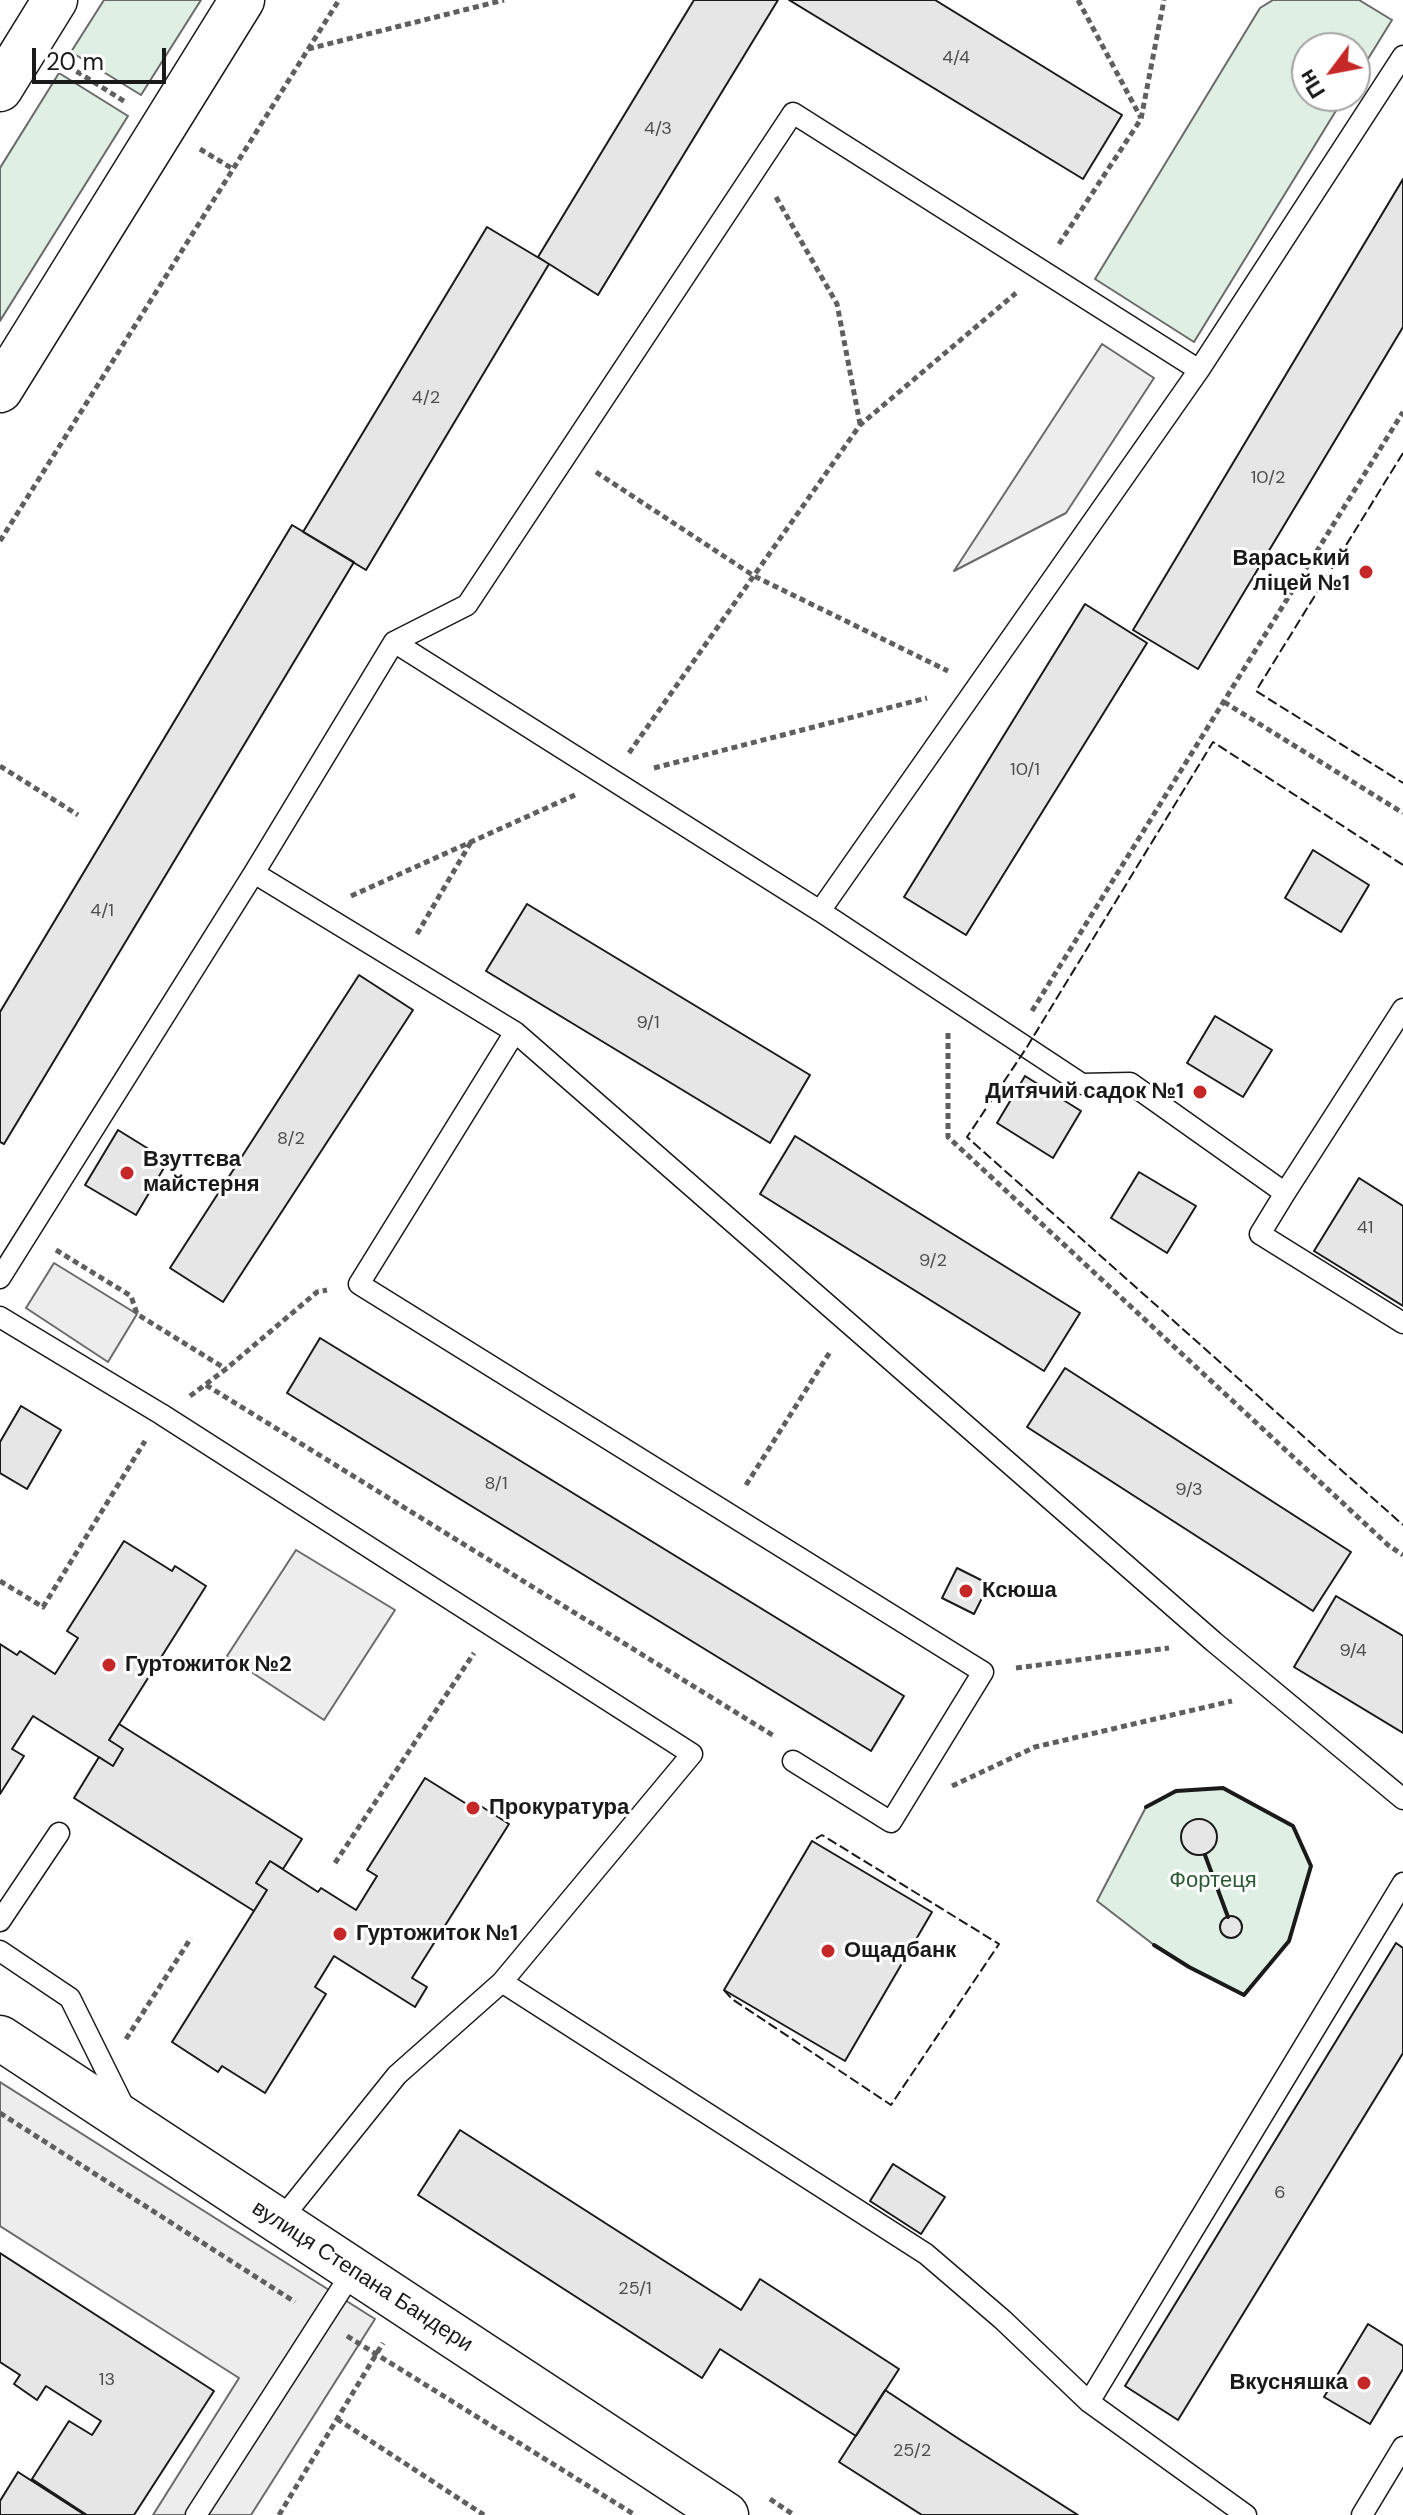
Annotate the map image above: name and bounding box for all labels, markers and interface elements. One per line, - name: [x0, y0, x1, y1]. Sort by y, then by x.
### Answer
- scale bar: [36, 32, 170, 82]
- north arrow: [1291, 32, 1371, 112]
- text: 20 m: [46, 46, 104, 77]
- house number: 4/4: [942, 47, 970, 69]
- text: Пн: [1292, 64, 1332, 104]
- house number: 4/3: [644, 118, 672, 140]
- house number: 4/2: [412, 387, 440, 409]
- house number: 10/2: [1251, 467, 1285, 489]
- place label: Вараський ліцей №1: [1232, 546, 1350, 598]
- marker: Вараський ліцей №1: [1357, 563, 1375, 581]
- house number: 10/1: [1010, 759, 1040, 781]
- house number: 4/1: [90, 900, 114, 922]
- house number: 9/1: [636, 1012, 660, 1034]
- place label: Дитячий садок №1: [985, 1079, 1184, 1105]
- marker: Дитячий садок №1: [1191, 1083, 1209, 1101]
- house number: 8/2: [277, 1128, 305, 1150]
- place label: Взуттєва майстерня: [143, 1147, 260, 1198]
- marker: Взуттєва майстерня: [118, 1164, 136, 1182]
- house number: 41: [1357, 1217, 1373, 1239]
- house number: 9/2: [919, 1250, 947, 1272]
- house number: 8/1: [484, 1473, 508, 1495]
- house number: 9/3: [1175, 1479, 1203, 1501]
- place label: Ксюша: [982, 1578, 1057, 1604]
- marker: Ксюша: [957, 1582, 975, 1600]
- house number: 9/4: [1339, 1640, 1367, 1662]
- place label: Гуртожиток №2: [125, 1652, 292, 1678]
- marker: Гуртожиток №2: [100, 1656, 118, 1674]
- place label: Прокуратура: [489, 1795, 629, 1821]
- marker: Прокуратура: [464, 1799, 482, 1817]
- park label: Фортеця: [1169, 1868, 1257, 1894]
- place label: Гуртожиток №1: [356, 1921, 518, 1947]
- marker: Гуртожиток №1: [331, 1925, 349, 1943]
- place label: Ощадбанк: [844, 1938, 956, 1964]
- marker: Ощадбанк: [819, 1942, 837, 1960]
- house number: 6: [1274, 2182, 1286, 2204]
- street label: вулиця Степана Бандери: [247, 2196, 477, 2358]
- house number: 25/1: [618, 2278, 652, 2300]
- house number: 13: [99, 2369, 115, 2391]
- place label: Вкусняшка: [1229, 2370, 1348, 2396]
- marker: Вкусняшка: [1355, 2374, 1373, 2392]
- house number: 25/2: [893, 2440, 931, 2462]

